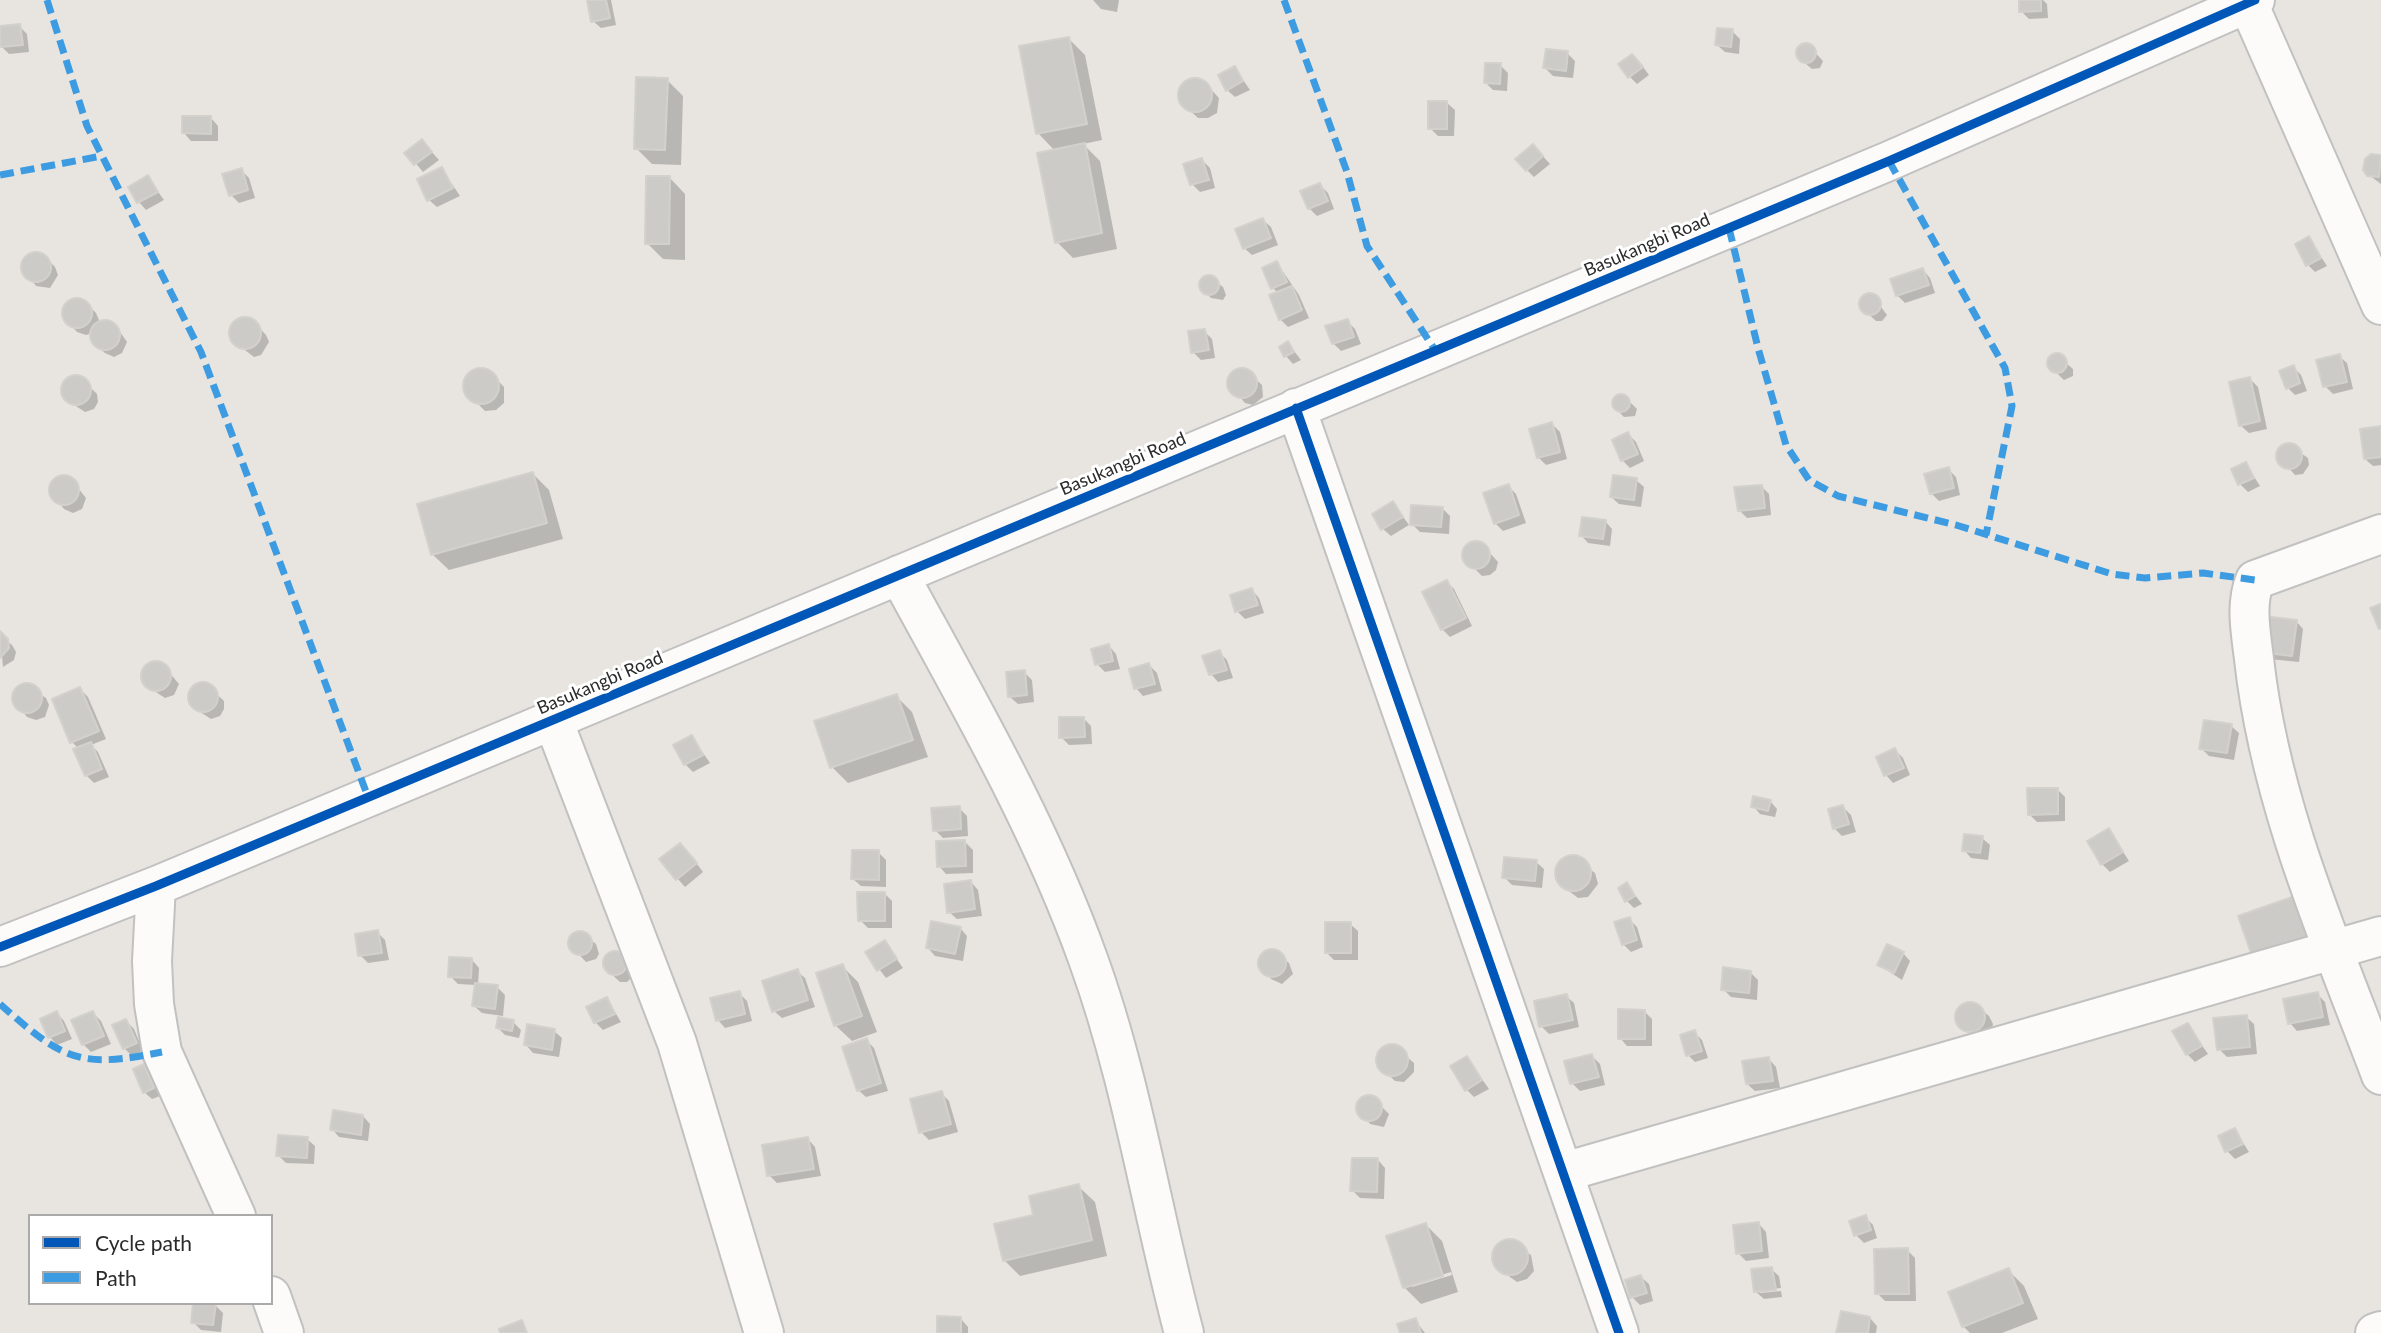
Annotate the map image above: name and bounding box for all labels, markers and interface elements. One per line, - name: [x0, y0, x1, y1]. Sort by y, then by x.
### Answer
- street label: Basukangbi Road: [1581, 209, 1713, 281]
- street label: Basukangbi Road: [1057, 428, 1189, 500]
- street label: Basukangbi Road: [534, 647, 666, 719]
- legend: [28, 1214, 273, 1305]
- text: Cycle path: [95, 1230, 192, 1255]
- text: Path: [95, 1265, 137, 1290]

